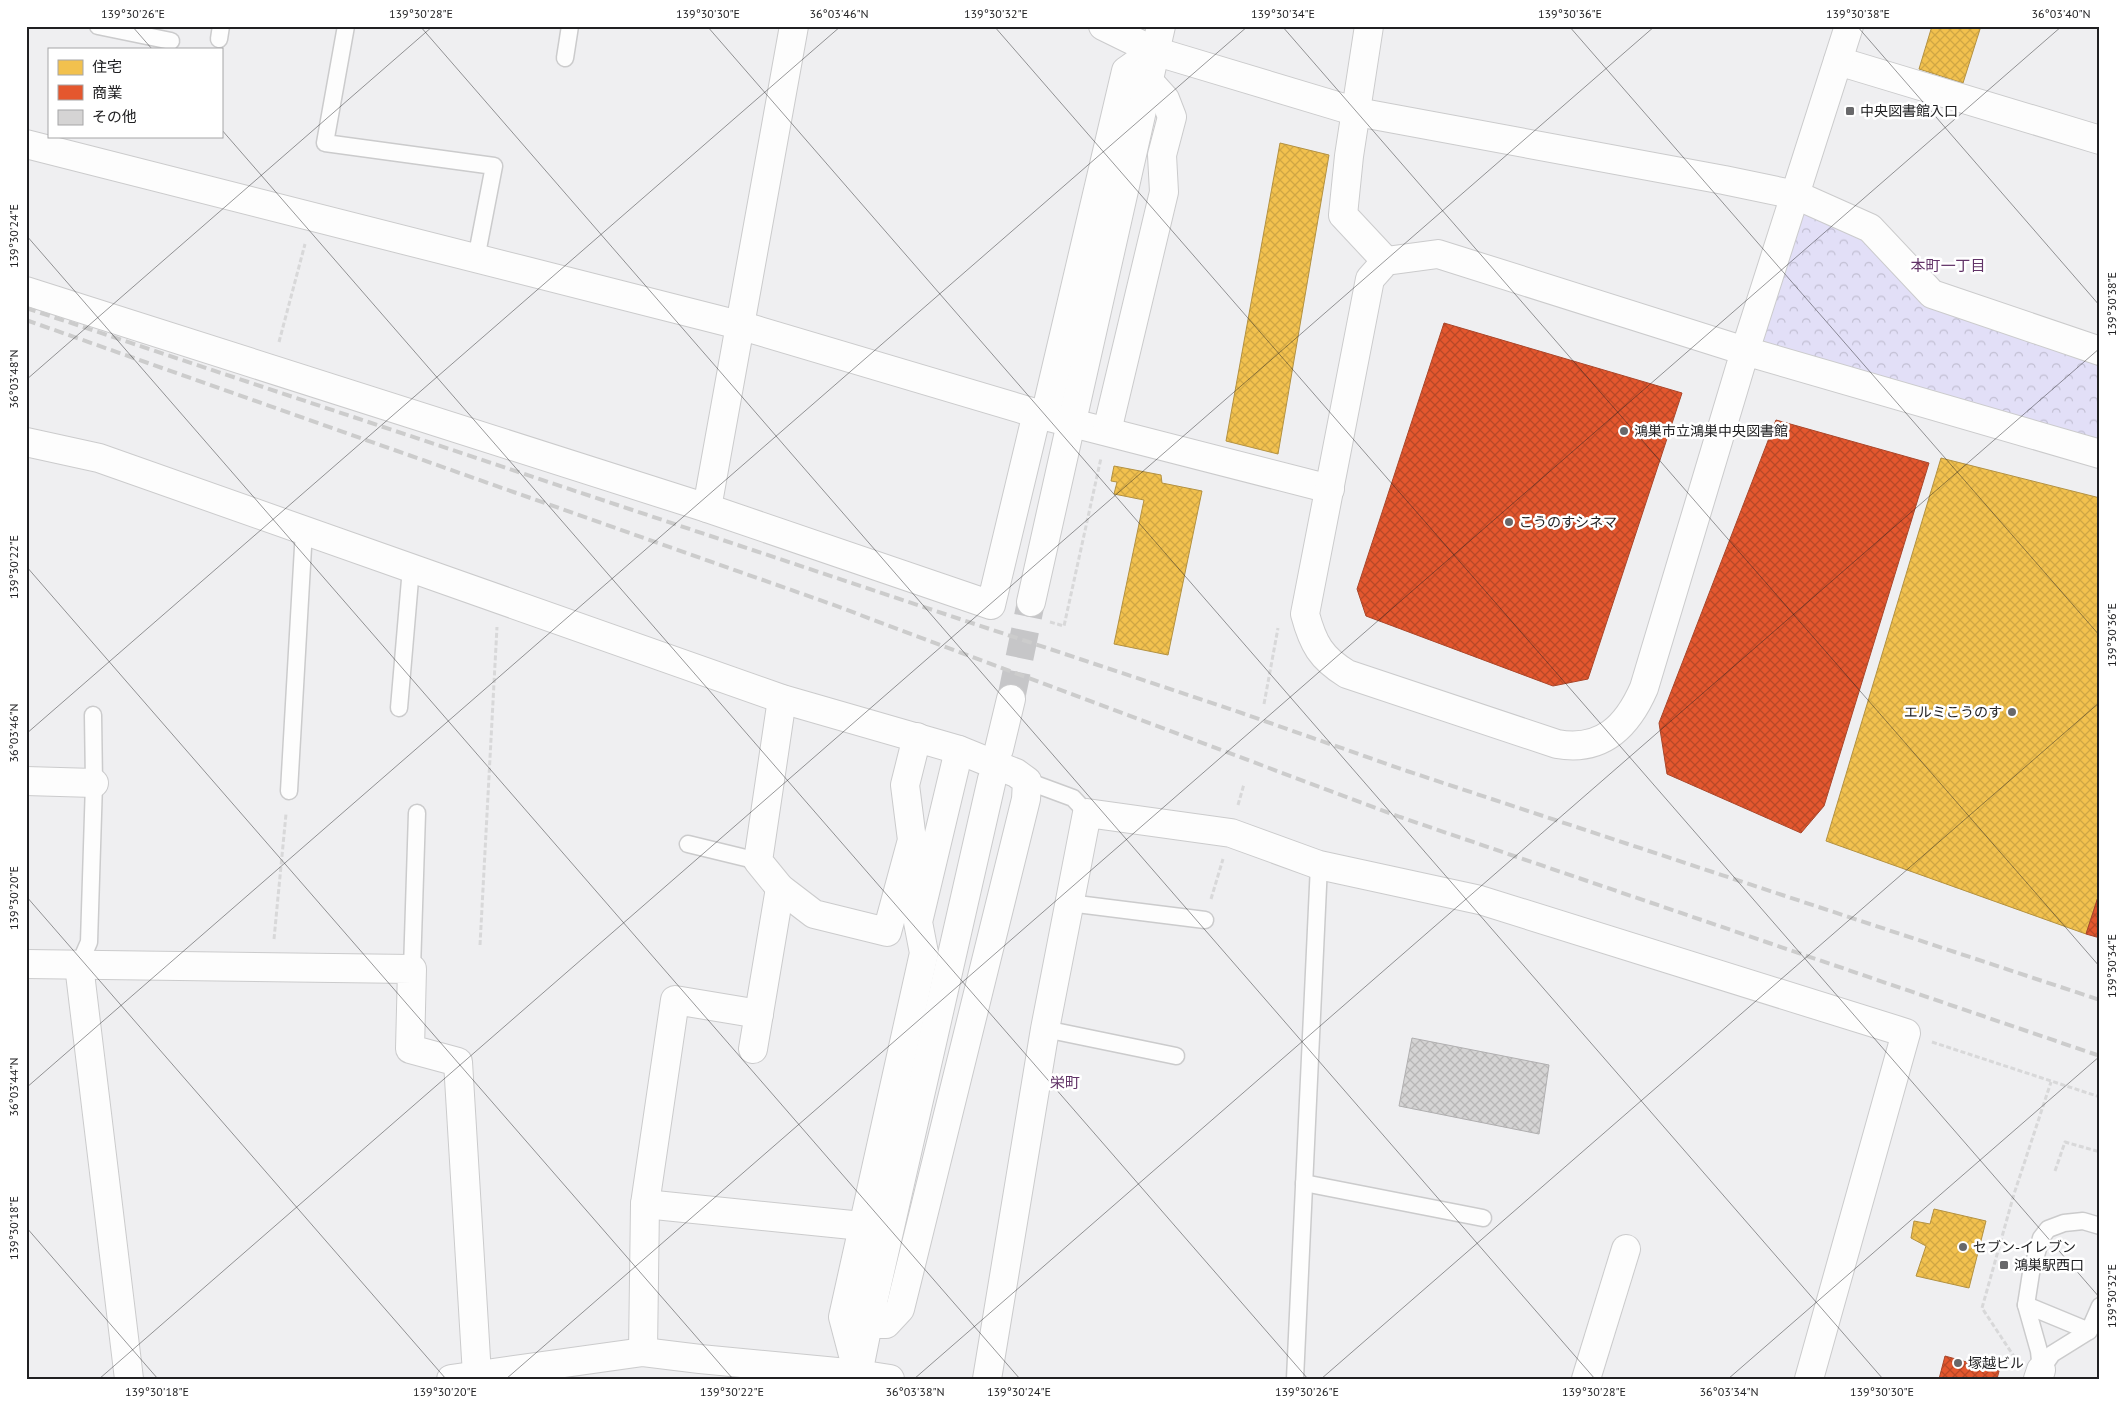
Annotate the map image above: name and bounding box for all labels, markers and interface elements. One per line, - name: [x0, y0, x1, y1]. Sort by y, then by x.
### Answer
- text: 139°30'26"E: [101, 6, 165, 21]
- text: 139°30'28"E: [389, 6, 453, 21]
- text: 139°30'30"E: [676, 6, 740, 21]
- text: 36°03'46"N: [809, 6, 869, 21]
- text: 139°30'32"E: [964, 6, 1028, 21]
- text: 139°30'34"E: [1251, 6, 1315, 21]
- text: 139°30'36"E: [1538, 6, 1602, 21]
- text: 139°30'38"E: [1826, 6, 1890, 21]
- text: 36°03'40"N: [2031, 6, 2091, 21]
- legend: [48, 48, 222, 138]
- text: 住宅: [92, 57, 122, 76]
- text: 商業: [92, 83, 122, 102]
- place label: 中央図書館入口: [1860, 102, 1958, 120]
- marker: 中央図書館入口: [1844, 105, 1856, 117]
- text: その他: [92, 107, 137, 126]
- text: 139°30'24"E: [6, 204, 21, 268]
- district label: 本町一丁目: [1910, 256, 1986, 275]
- text: 139°30'38"E: [2104, 272, 2119, 336]
- text: 36°03'48"N: [6, 349, 21, 409]
- place label: 鴻巣市立鴻巣中央図書館: [1634, 422, 1788, 440]
- marker: 鴻巣市立鴻巣中央図書館: [1618, 425, 1630, 437]
- place label: こうのすシネマ: [1519, 513, 1617, 531]
- marker: こうのすシネマ: [1503, 516, 1515, 528]
- text: 139°30'22"E: [6, 535, 21, 599]
- text: 139°30'36"E: [2104, 603, 2119, 667]
- text: 36°03'46"N: [6, 703, 21, 763]
- place label: エルミこうのす: [1904, 703, 2002, 721]
- marker: エルミこうのす: [2006, 706, 2018, 718]
- text: 139°30'20"E: [6, 866, 21, 930]
- text: 139°30'34"E: [2104, 934, 2119, 998]
- text: 36°03'44"N: [6, 1057, 21, 1117]
- district label: 栄町: [1050, 1073, 1080, 1092]
- text: 139°30'18"E: [6, 1196, 21, 1260]
- place label: セブン-イレブン: [1973, 1238, 2076, 1256]
- marker: セブン-イレブン: [1957, 1241, 1969, 1253]
- place label: 鴻巣駅西口: [2014, 1256, 2084, 1274]
- marker: 鴻巣駅西口: [1998, 1259, 2010, 1271]
- text: 139°30'32"E: [2104, 1264, 2119, 1328]
- place label: 塚越ビル: [1968, 1354, 2024, 1372]
- marker: 塚越ビル: [1952, 1357, 1964, 1369]
- text: 139°30'18"E: [125, 1384, 189, 1399]
- text: 139°30'20"E: [413, 1384, 477, 1399]
- text: 139°30'22"E: [700, 1384, 764, 1399]
- text: 36°03'38"N: [885, 1384, 945, 1399]
- text: 139°30'24"E: [987, 1384, 1051, 1399]
- text: 139°30'26"E: [1275, 1384, 1339, 1399]
- text: 139°30'28"E: [1562, 1384, 1626, 1399]
- text: 36°03'34"N: [1699, 1384, 1759, 1399]
- text: 139°30'30"E: [1850, 1384, 1914, 1399]

